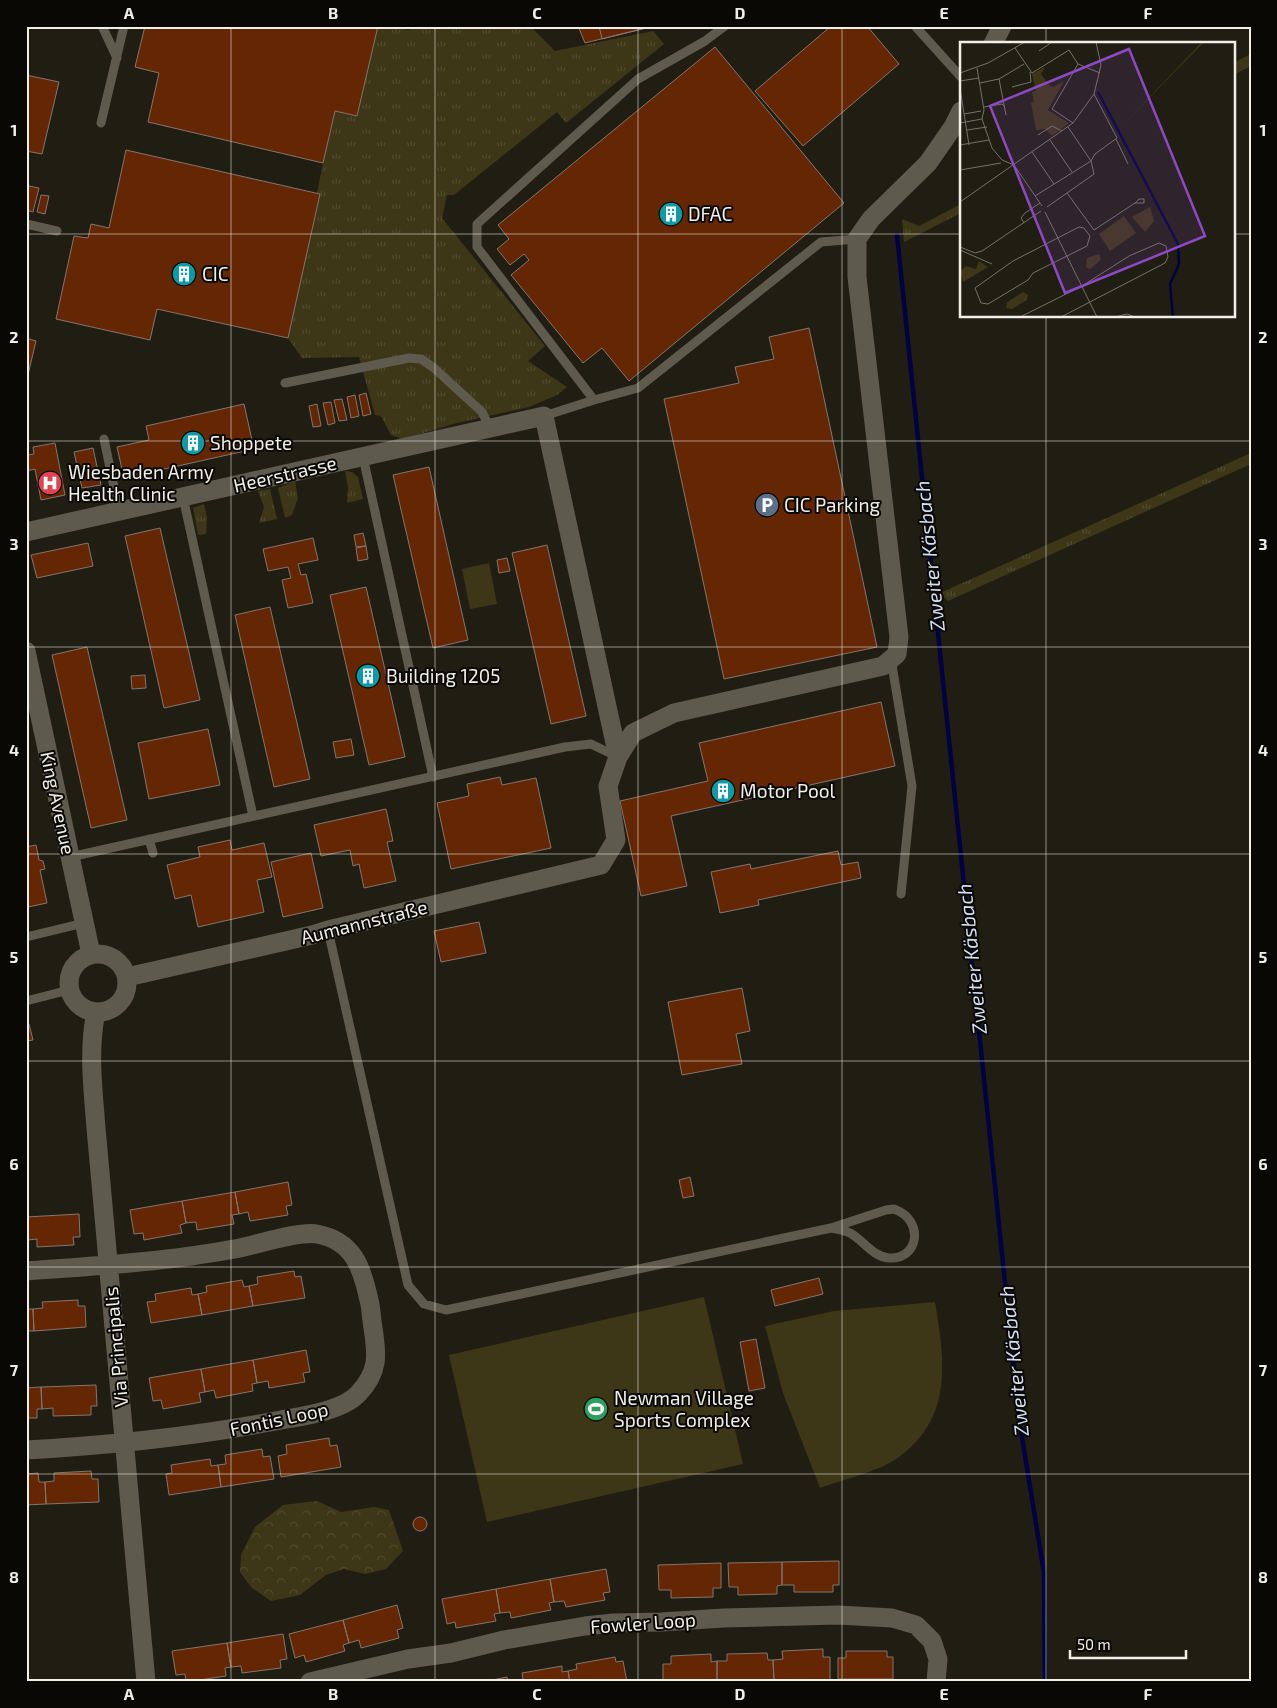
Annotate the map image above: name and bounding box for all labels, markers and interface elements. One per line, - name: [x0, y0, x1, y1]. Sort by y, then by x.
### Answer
- text: A: [124, 3, 135, 22]
- text: B: [328, 3, 338, 22]
- text: C: [532, 3, 542, 22]
- text: D: [735, 3, 746, 22]
- text: E: [939, 3, 949, 22]
- text: F: [1144, 3, 1153, 22]
- inset map: [960, 42, 1234, 318]
- text: 1: [11, 120, 17, 139]
- text: 1: [1260, 120, 1266, 139]
- building icon: DFAC: [658, 201, 684, 227]
- place label: DFAC: [688, 202, 733, 225]
- building icon: CIC: [171, 261, 197, 287]
- place label: CIC: [202, 262, 229, 285]
- text: 2: [9, 327, 19, 346]
- text: 2: [1258, 327, 1268, 346]
- building icon: Shoppete: [180, 430, 206, 456]
- place label: Shoppete: [210, 431, 292, 454]
- street label: Heerstrasse: [231, 450, 339, 497]
- place label: Wiesbaden Army Health Clinic: [68, 460, 214, 505]
- hospital icon: Wiesbaden Army Health Clinic: [37, 470, 63, 496]
- water label: Zweiter Käsbach: [909, 480, 949, 633]
- parking icon: CIC Parking: [754, 492, 780, 518]
- place label: CIC Parking: [784, 493, 880, 516]
- text: 3: [9, 534, 19, 553]
- text: 3: [1258, 534, 1268, 553]
- building icon: Building 1205: [355, 663, 381, 689]
- place label: Building 1205: [386, 664, 500, 687]
- text: 4: [9, 740, 19, 759]
- text: 4: [1258, 740, 1268, 759]
- street label: King Avenue: [36, 749, 81, 857]
- building icon: Motor Pool: [710, 778, 736, 804]
- place label: Motor Pool: [740, 779, 836, 802]
- water label: Zweiter Käsbach: [951, 883, 991, 1036]
- street label: Aumannstraße: [298, 895, 430, 948]
- text: 5: [10, 947, 19, 966]
- text: 5: [1259, 947, 1268, 966]
- text: 6: [9, 1154, 19, 1173]
- text: 6: [1258, 1154, 1268, 1173]
- water label: Zweiter Käsbach: [993, 1285, 1033, 1438]
- street label: Via Principalis: [99, 1286, 132, 1408]
- text: 7: [10, 1360, 19, 1379]
- text: 7: [1259, 1360, 1268, 1379]
- place label: Newman Village Sports Complex: [614, 1386, 754, 1431]
- sports icon: Newman Village Sports Complex: [583, 1396, 609, 1422]
- street label: Fontis Loop: [228, 1397, 330, 1440]
- text: 8: [9, 1567, 19, 1586]
- text: 8: [1258, 1567, 1268, 1586]
- street label: Fowler Loop: [589, 1607, 697, 1638]
- scale bar: [1070, 1628, 1186, 1660]
- text: 50 m: [1077, 1635, 1111, 1653]
- text: A: [124, 1684, 135, 1703]
- text: B: [328, 1684, 338, 1703]
- text: C: [532, 1684, 542, 1703]
- text: D: [735, 1684, 746, 1703]
- text: E: [939, 1684, 949, 1703]
- text: F: [1144, 1684, 1153, 1703]

